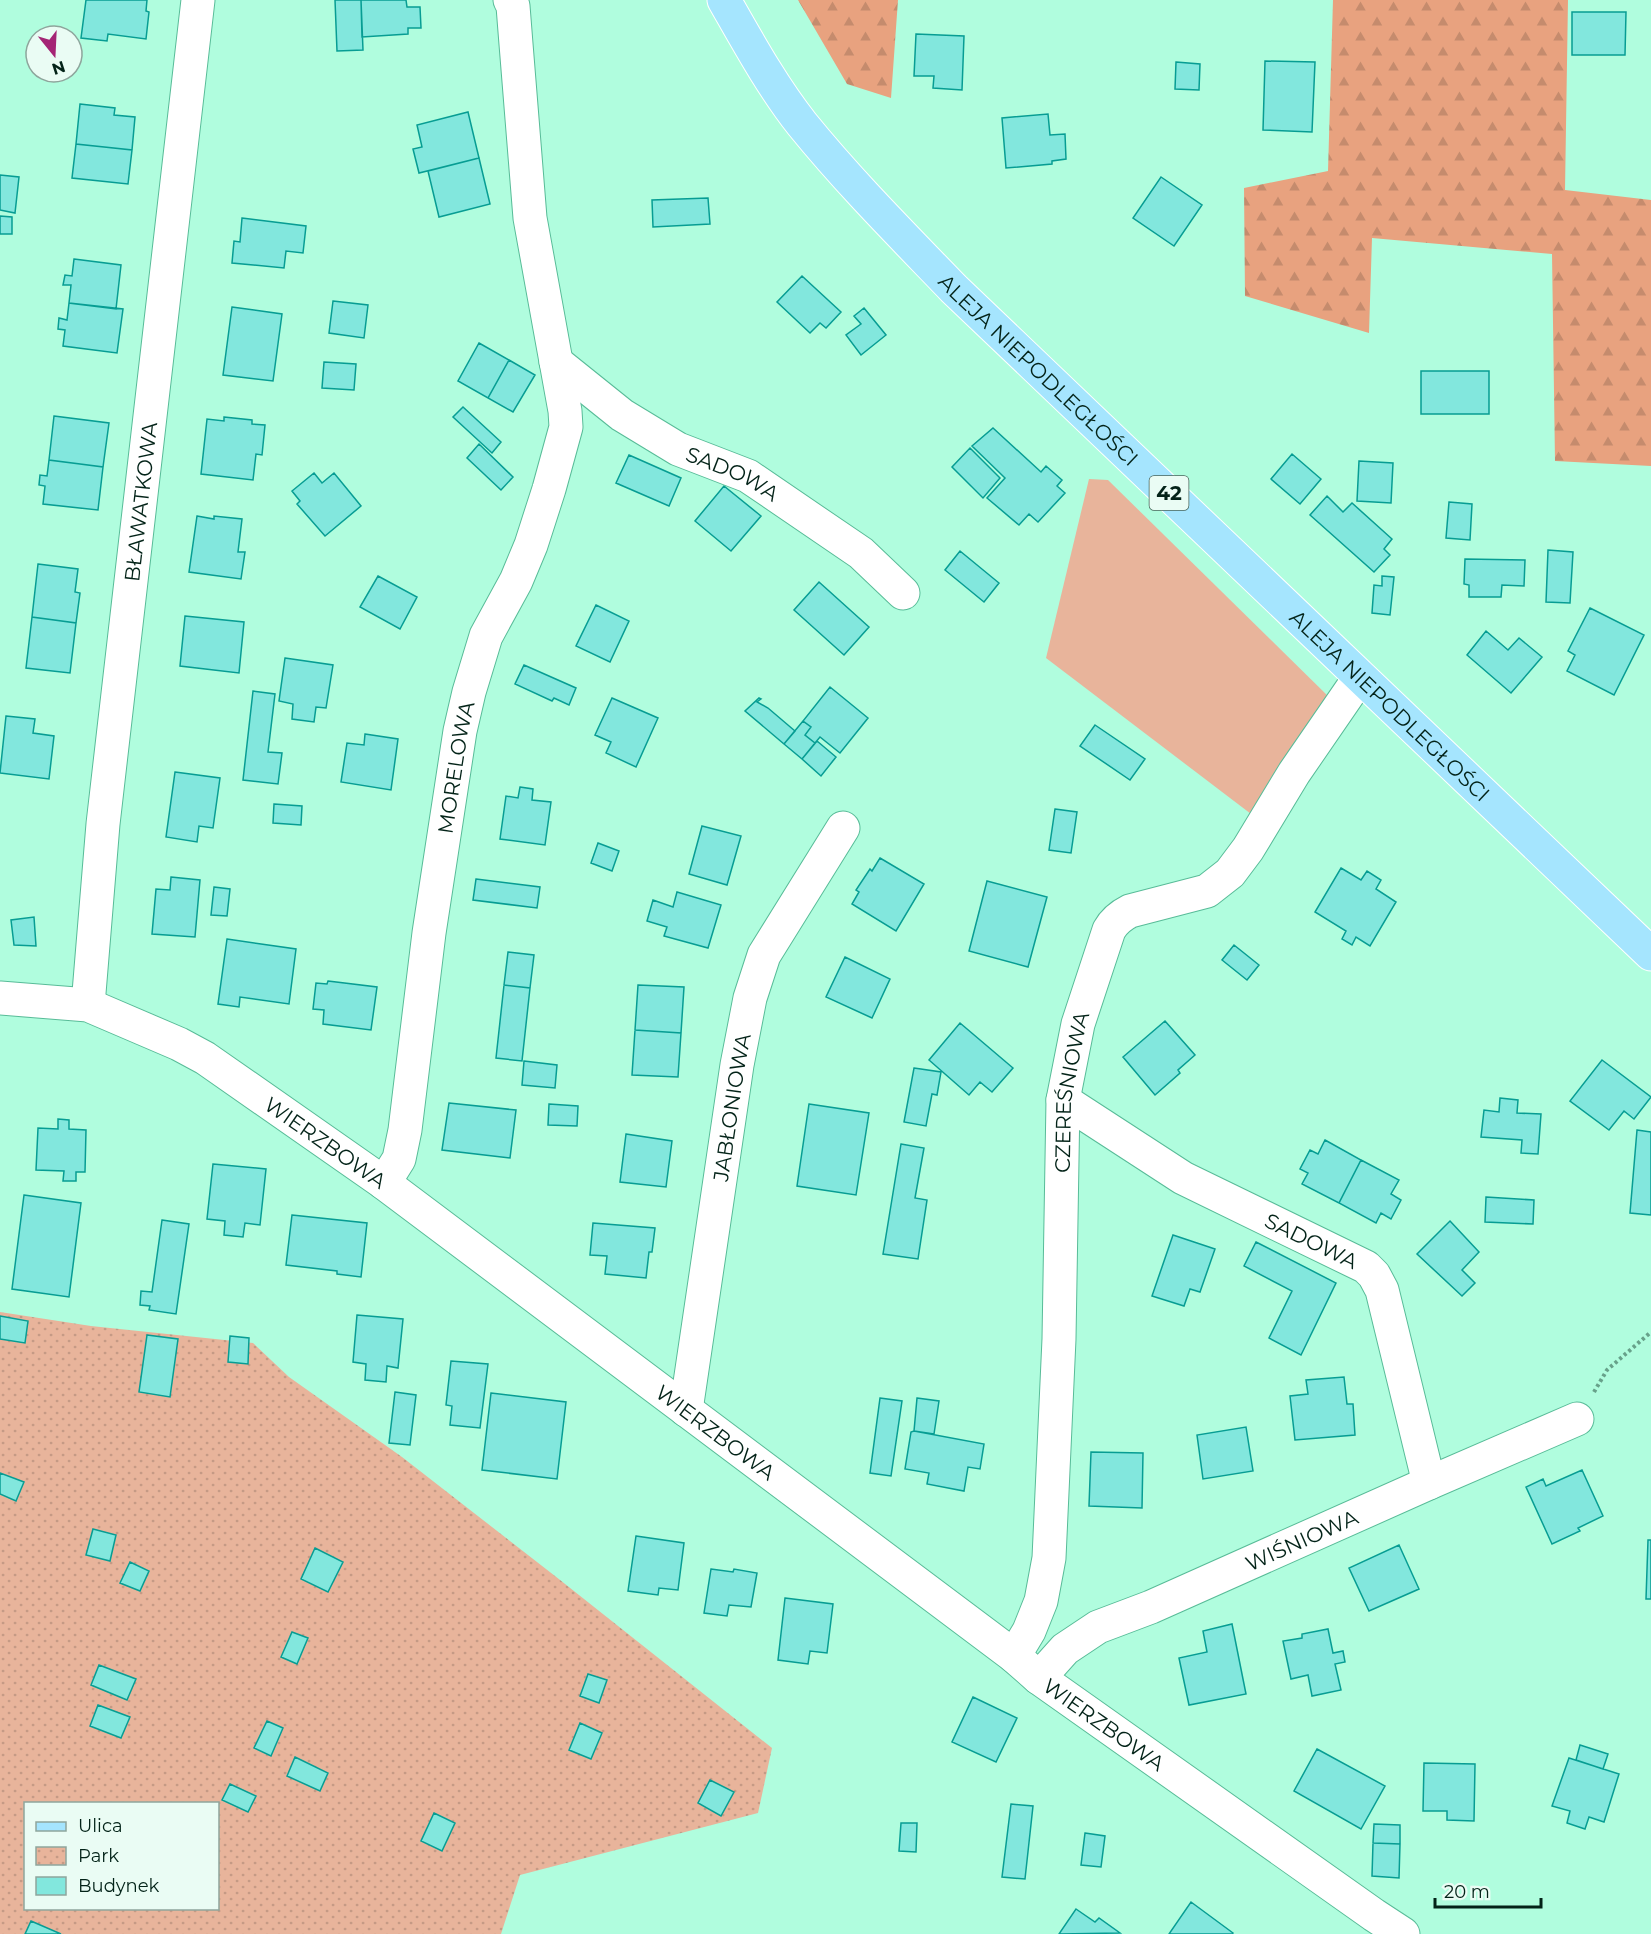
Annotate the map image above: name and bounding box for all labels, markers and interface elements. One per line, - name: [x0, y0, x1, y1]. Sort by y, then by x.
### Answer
- north arrow: [24, 24, 84, 84]
- text: N: [49, 57, 68, 79]
- street label: ALEJA NIEPODLEGŁOŚCI: [934, 269, 1144, 471]
- street label: BŁAWATKOWA: [119, 420, 162, 583]
- street label: SADOWA: [683, 441, 785, 507]
- road number: 42: [1150, 476, 1188, 510]
- street label: ALEJA NIEPODLEGŁOŚCI: [1285, 604, 1495, 806]
- street label: MORELOWA: [432, 698, 479, 835]
- street label: CZEREŚNIOWA: [1049, 1007, 1094, 1173]
- street label: JABŁONIOWA: [707, 1030, 756, 1184]
- street label: WIERZBOWA: [260, 1091, 392, 1194]
- street label: SADOWA: [1261, 1207, 1363, 1274]
- street label: WIERZBOWA: [651, 1379, 781, 1486]
- street label: WIŚNIOWA: [1241, 1504, 1362, 1576]
- street label: WIERZBOWA: [1039, 1673, 1170, 1776]
- legend: [24, 1802, 219, 1910]
- text: Ulica: [78, 1815, 123, 1837]
- text: Park: [78, 1845, 119, 1867]
- scale bar: [1435, 1871, 1542, 1909]
- text: Budynek: [78, 1875, 160, 1897]
- text: 20 m: [1444, 1881, 1490, 1903]

